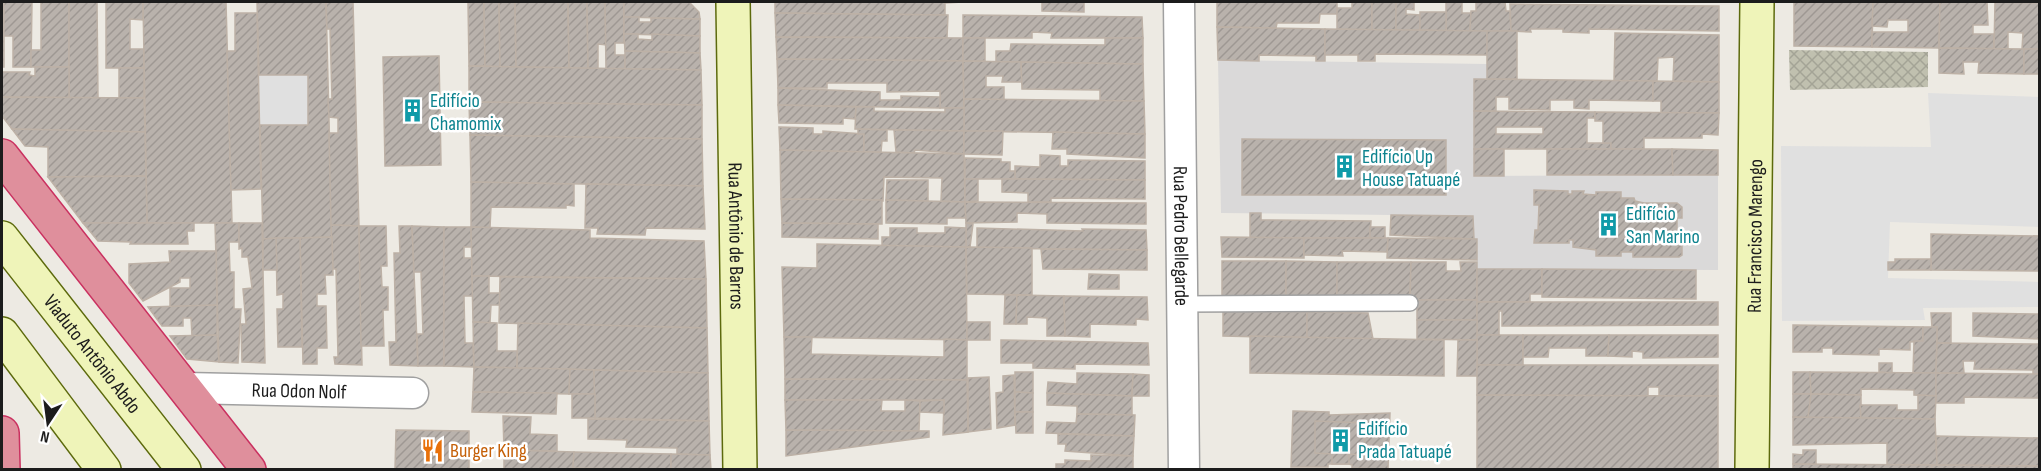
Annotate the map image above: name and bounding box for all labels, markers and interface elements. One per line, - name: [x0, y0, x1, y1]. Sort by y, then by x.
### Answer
- place label: Edifício Chamomix: [430, 89, 502, 136]
- building icon: Edifício Chamomix: [399, 98, 425, 124]
- place label: Edifício Up House Tatuapé: [1362, 145, 1460, 192]
- building icon: Edifício Up House Tatuapé: [1331, 154, 1357, 180]
- street label: Rua Francisco Marengo: [1743, 159, 1768, 313]
- street label: Rua Antônio de Barros: [722, 162, 749, 310]
- street label: Rua Pedro Bellegarde: [1168, 166, 1193, 306]
- place label: Edifício San Marino: [1626, 202, 1700, 249]
- building icon: Edifício San Marino: [1595, 211, 1621, 237]
- street label: Viaduto Antônio Abdo: [38, 290, 146, 418]
- street label: Rua Odon Nolf: [251, 378, 347, 405]
- north arrow: [18, 393, 78, 453]
- place label: Edifício Prada Tatuapé: [1358, 417, 1452, 464]
- text: N: [39, 426, 51, 446]
- building icon: Edifício Prada Tatuapé: [1327, 427, 1353, 453]
- restaurant icon: Burger King: [419, 437, 445, 463]
- place label: Burger King: [450, 439, 527, 463]

